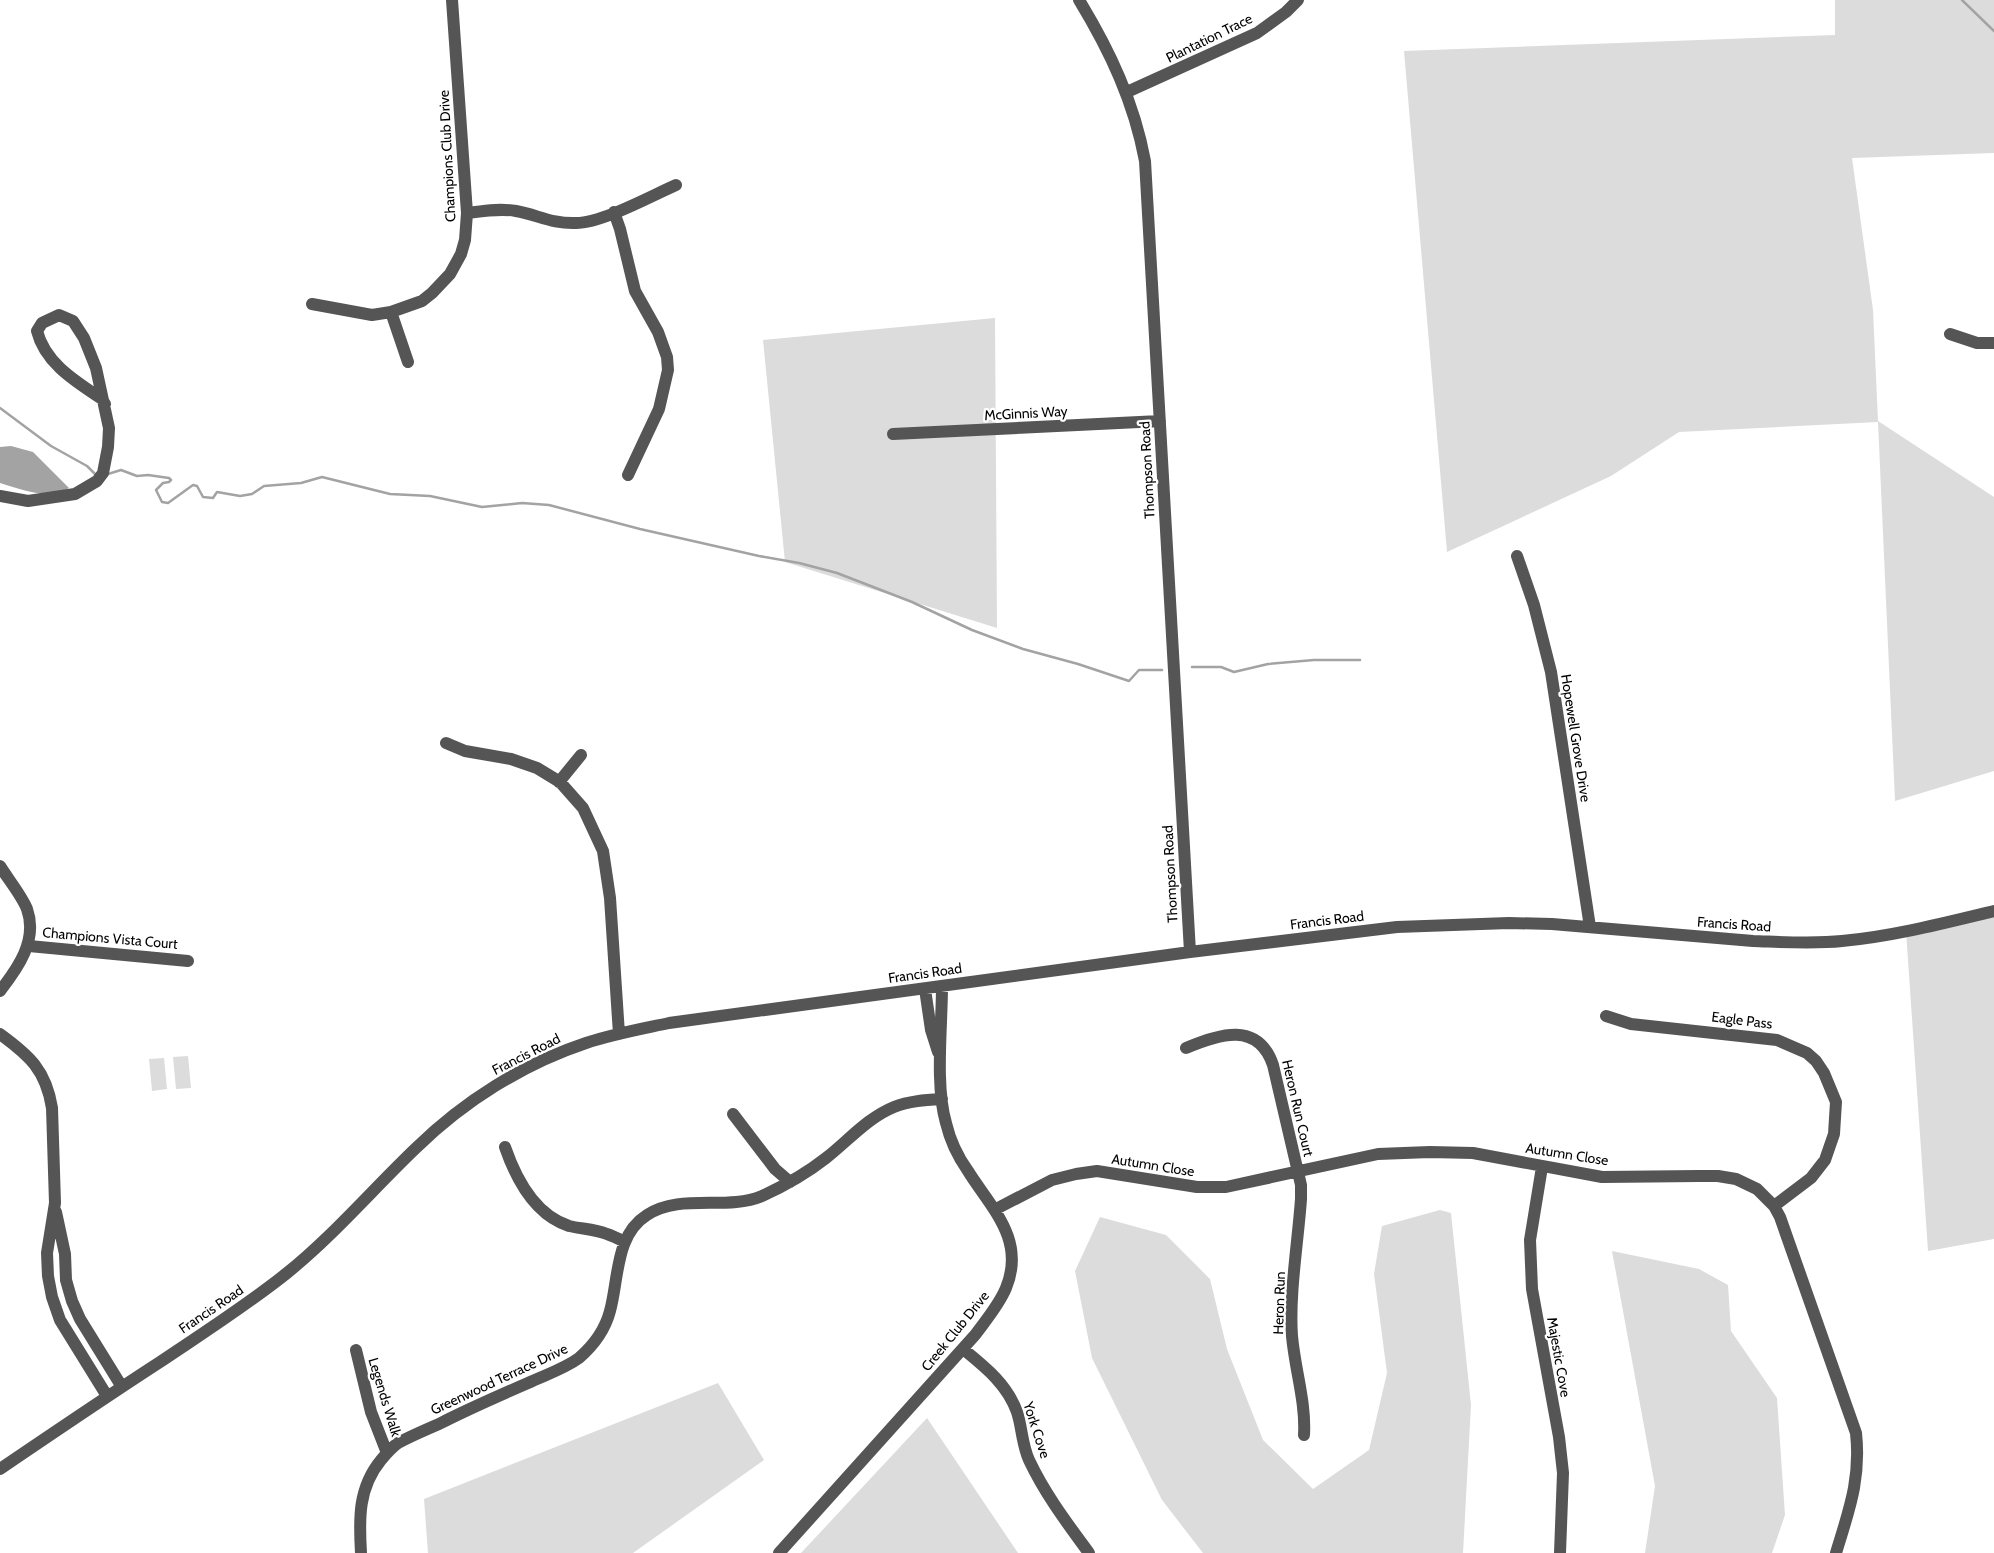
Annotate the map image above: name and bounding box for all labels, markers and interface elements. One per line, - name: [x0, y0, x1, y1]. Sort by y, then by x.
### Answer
- street label: Plantation Trace: [1163, 9, 1255, 67]
- street label: Champions Club Drive: [435, 90, 459, 222]
- street label: McGinnis Way: [984, 402, 1068, 424]
- street label: Thompson Road: [1135, 421, 1159, 519]
- street label: Hopewell Grove Drive: [1557, 673, 1595, 803]
- street label: Thompson Road: [1158, 825, 1182, 923]
- street label: Francis Road: [1289, 907, 1365, 933]
- street label: Francis Road: [1696, 912, 1772, 936]
- street label: Champions Vista Court: [42, 923, 179, 953]
- street label: Francis Road: [887, 959, 963, 987]
- street label: Eagle Pass: [1711, 1007, 1774, 1033]
- street label: Francis Road: [489, 1029, 563, 1079]
- street label: Heron Run Court: [1278, 1058, 1318, 1159]
- street label: Autumn Close: [1524, 1139, 1610, 1169]
- street label: Autumn Close: [1110, 1150, 1196, 1180]
- street label: Heron Run: [1269, 1271, 1289, 1335]
- street label: Francis Road: [175, 1281, 247, 1337]
- street label: Creek Club Drive: [917, 1287, 993, 1375]
- street label: Majestic Cove: [1543, 1316, 1575, 1398]
- street label: Greenwood Terrace Drive: [428, 1339, 570, 1419]
- street label: Legends Walk: [364, 1355, 406, 1439]
- street label: York Cove: [1019, 1399, 1055, 1460]

